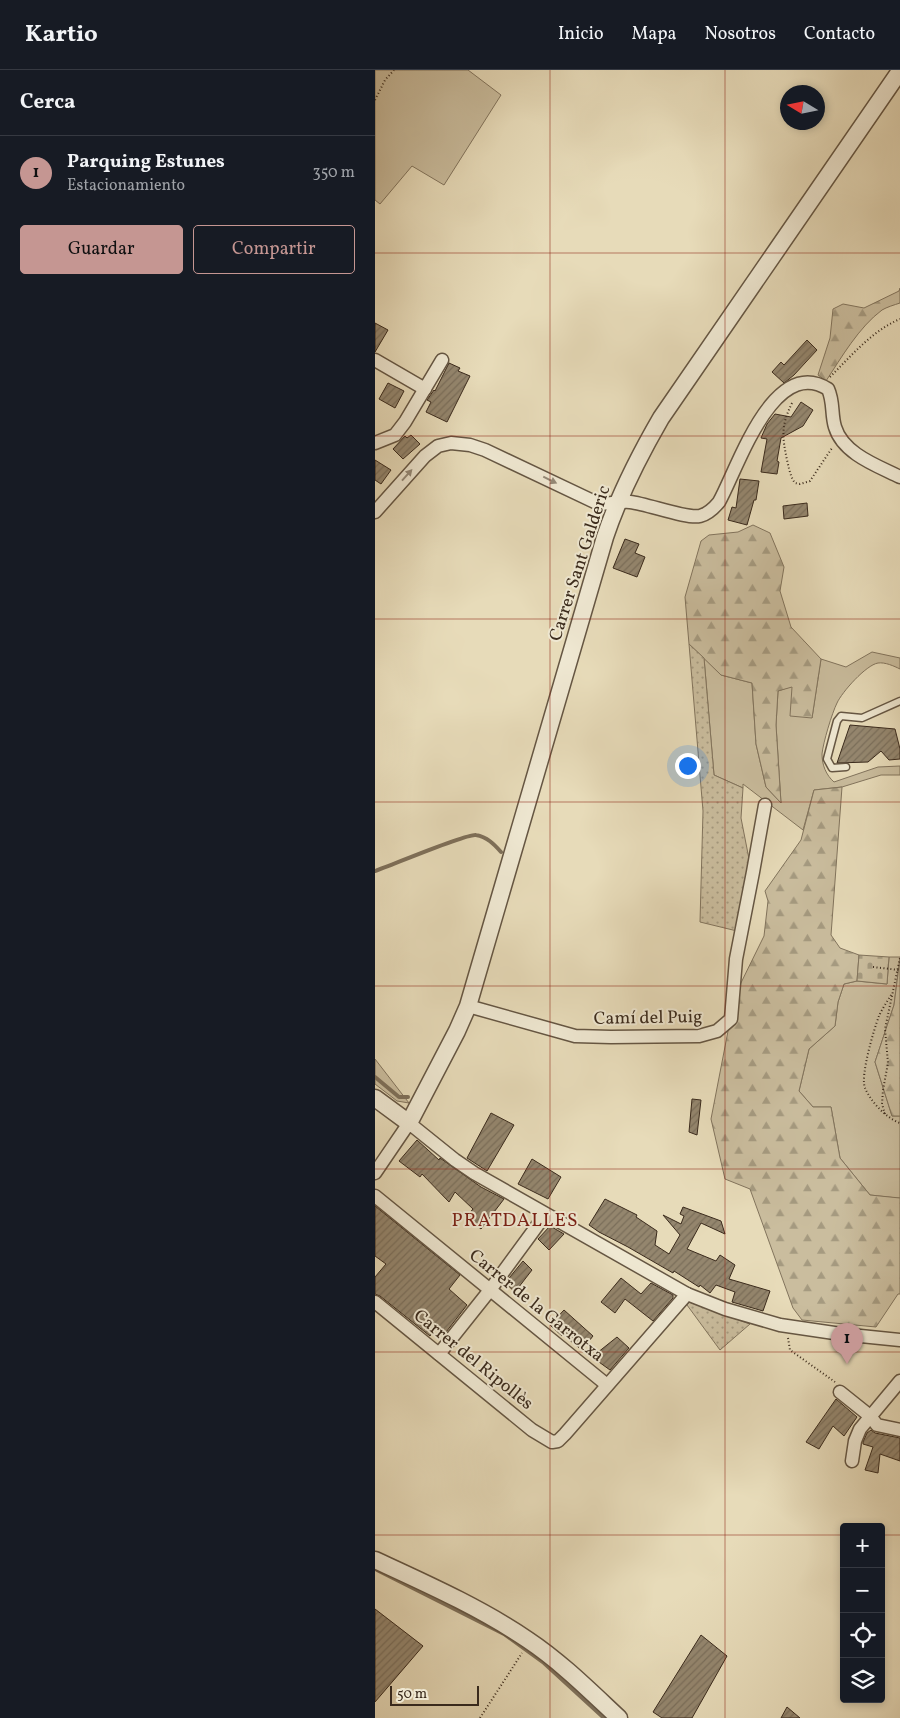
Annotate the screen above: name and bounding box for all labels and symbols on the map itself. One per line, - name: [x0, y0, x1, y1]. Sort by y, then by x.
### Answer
- north arrow: [780, 85, 825, 130]
- one-way arrow: [401, 470, 413, 482]
- one-way arrow: [542, 476, 557, 484]
- street label: Carrer Sant Galderic: [543, 482, 617, 644]
- your location: [675, 753, 701, 779]
- street label: Camí del Puig: [594, 1005, 703, 1032]
- district label: PRATDALLES: [452, 1208, 578, 1234]
- street label: Carrer de la Garrotxa: [463, 1244, 609, 1368]
- street label: Carrer del Ripollès: [408, 1304, 538, 1416]
- pin: 1: [831, 1323, 863, 1364]
- scale bar: [390, 1683, 479, 1706]

